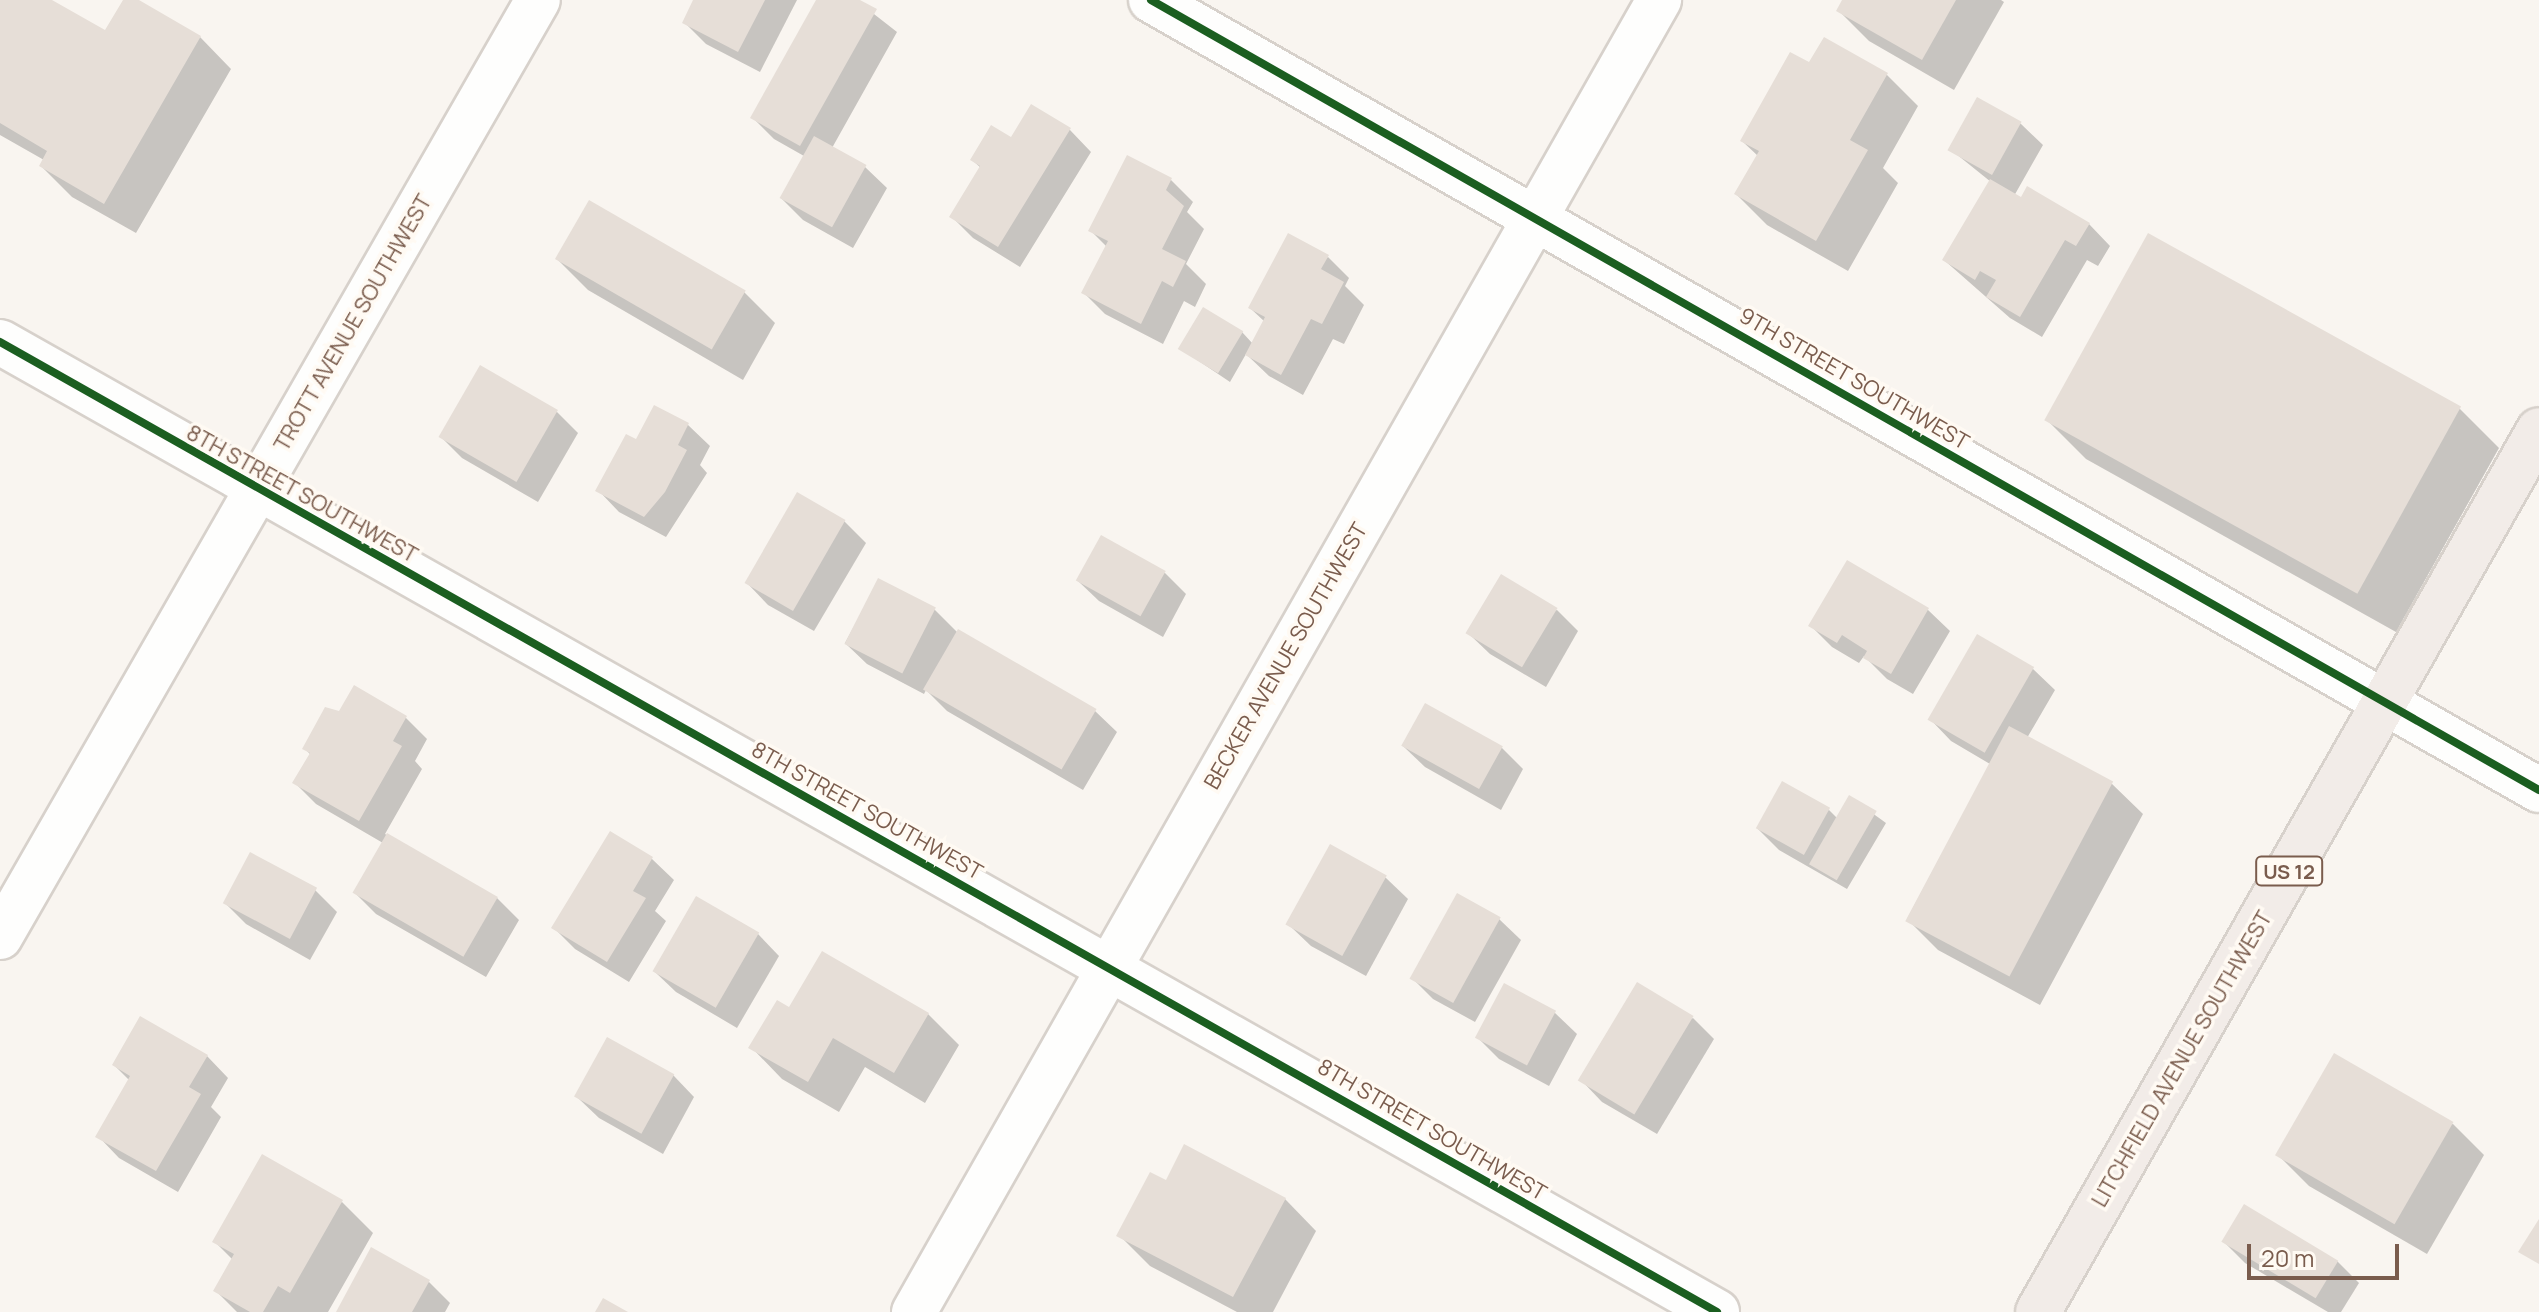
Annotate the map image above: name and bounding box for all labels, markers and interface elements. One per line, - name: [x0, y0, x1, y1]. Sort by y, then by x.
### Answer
- street label: TROTT AVENUE SOUTHWEST: [268, 190, 438, 456]
- street label: 9TH STREET SOUTHWEST: [1734, 302, 1974, 456]
- street label: 8TH STREET SOUTHWEST: [182, 419, 422, 569]
- street label: BECKER AVENUE SOUTHWEST: [1199, 518, 1373, 794]
- street label: 8TH STREET SOUTHWEST: [747, 736, 987, 886]
- road number: US 12: [2255, 855, 2323, 887]
- street label: LITCHFIELD AVENUE SOUTHWEST: [2086, 906, 2278, 1212]
- street label: 8TH STREET SOUTHWEST: [1312, 1053, 1552, 1207]
- scale bar: [2251, 1228, 2403, 1278]
- text: 20 m: [2261, 1241, 2314, 1274]

